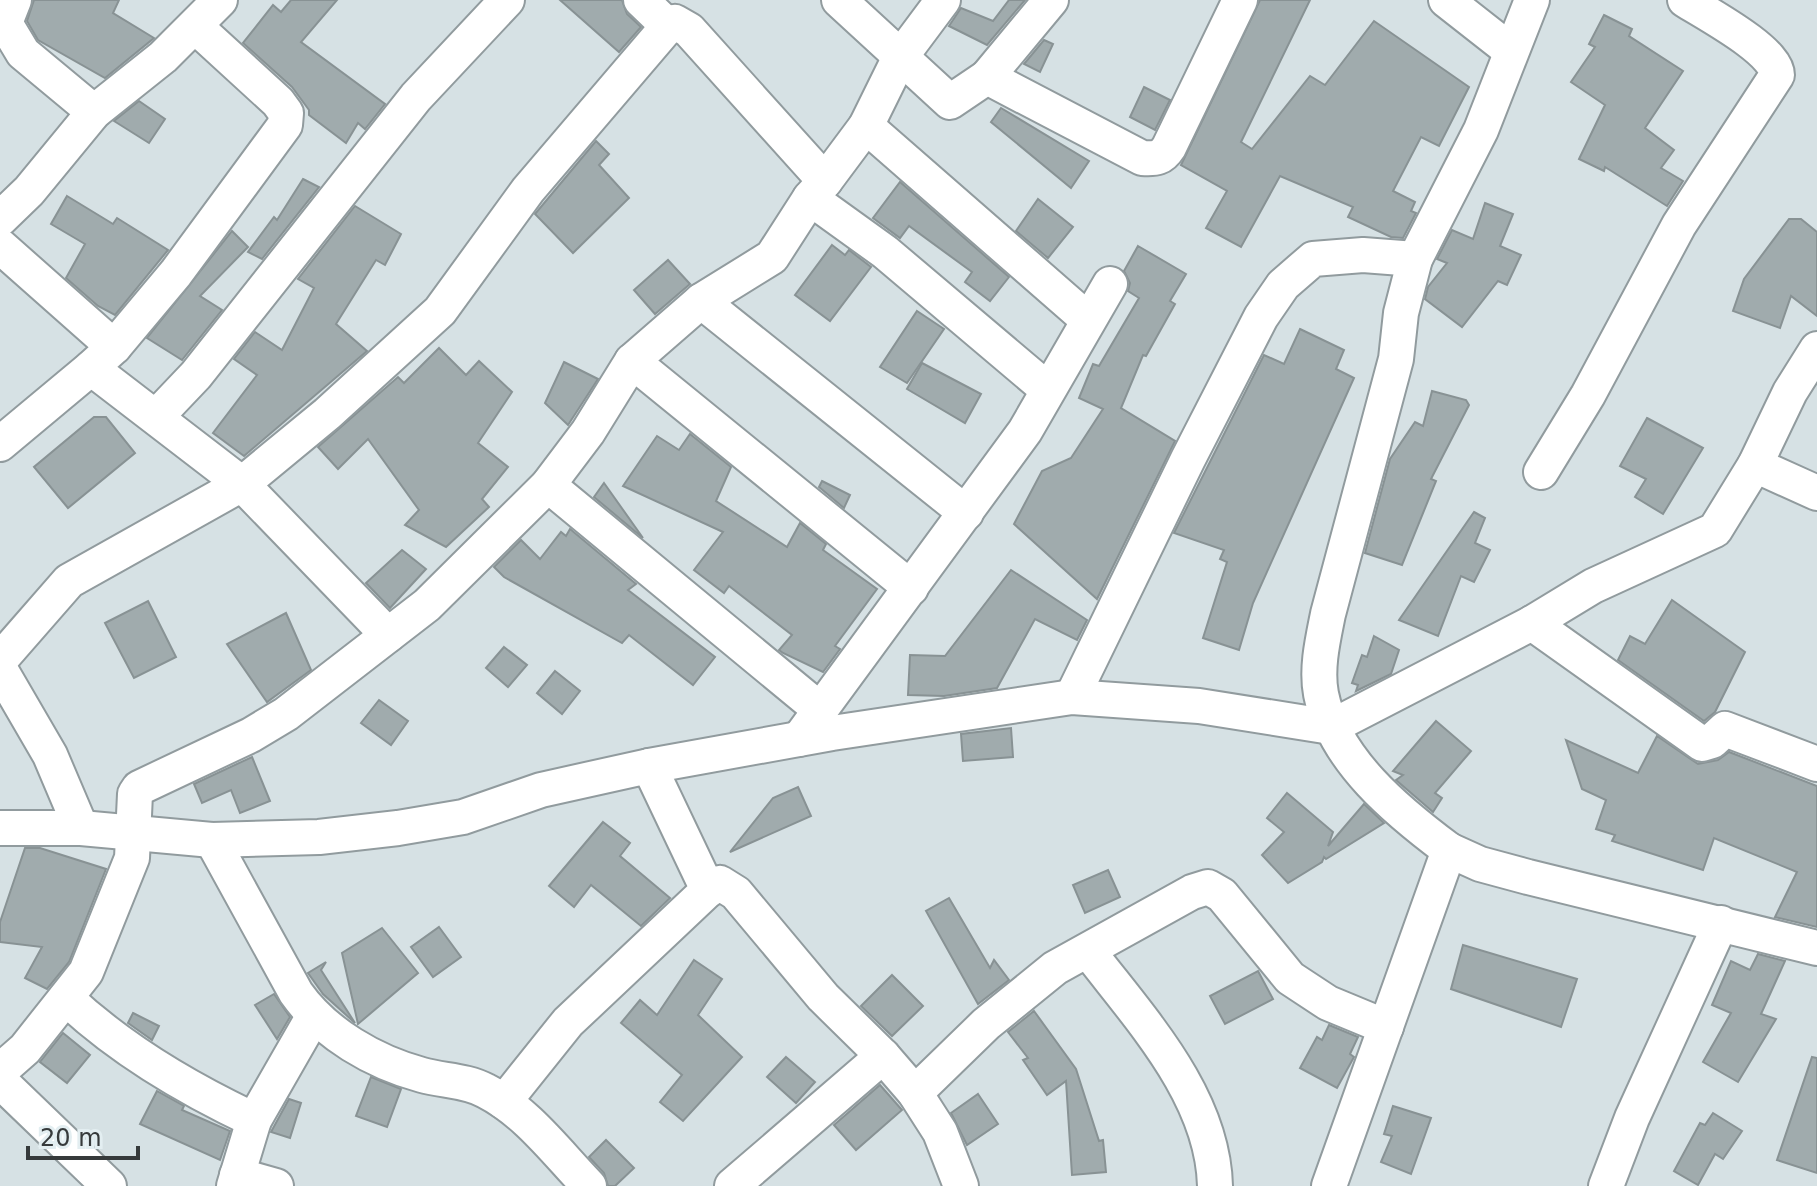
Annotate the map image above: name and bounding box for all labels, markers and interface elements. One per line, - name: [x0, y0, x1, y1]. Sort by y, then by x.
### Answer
- scale bar: [28, 1110, 138, 1160]
- text: 20 m: [40, 1124, 102, 1152]

